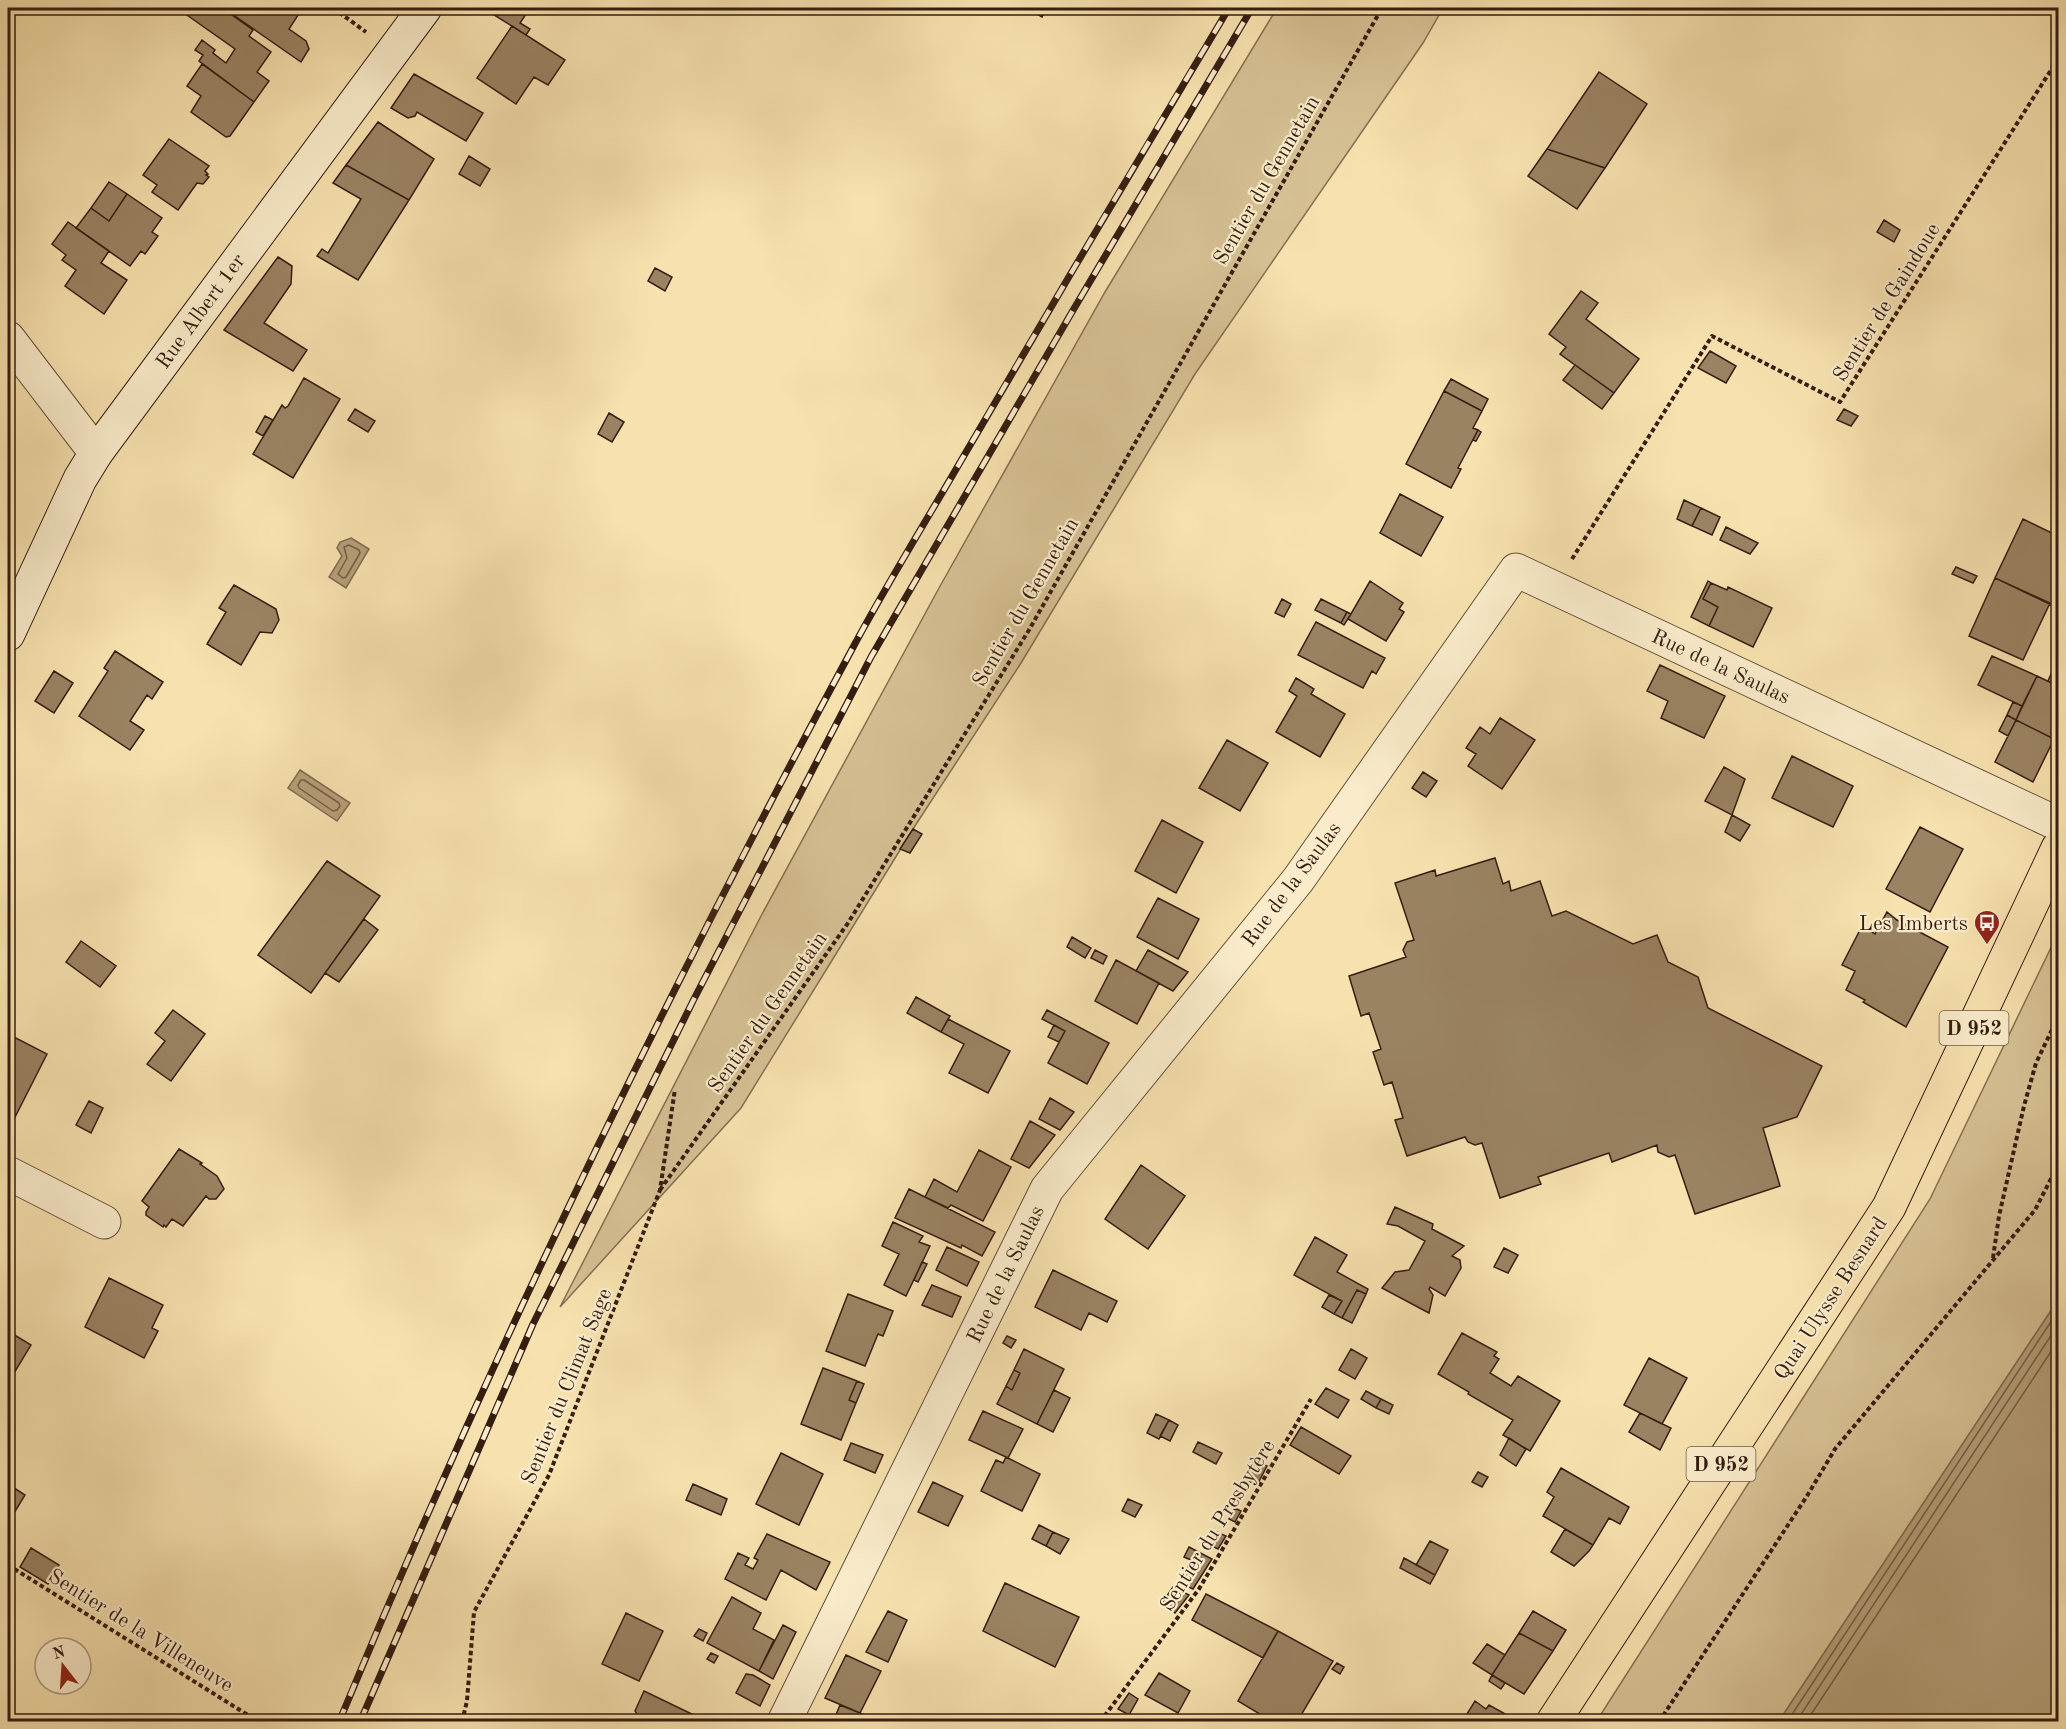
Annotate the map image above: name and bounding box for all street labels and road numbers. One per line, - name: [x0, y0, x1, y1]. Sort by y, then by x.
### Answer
- street label: Sentier du Gennetain: [1210, 93, 1324, 269]
- street label: Sentier de Gaindoue: [1830, 220, 1945, 386]
- street label: Rue Albert 1er: [153, 250, 250, 373]
- street label: Sentier du Gennetain: [969, 515, 1083, 691]
- street label: Rue de la Saulas: [1648, 626, 1793, 709]
- street label: Rue de la Saulas: [1239, 819, 1346, 951]
- street label: Sentier du Gennetain: [705, 929, 832, 1097]
- road number: D 952: [1940, 1011, 2008, 1045]
- street label: Rue de la Saulas: [964, 1203, 1049, 1347]
- street label: Quai Ulysse Besnard: [1771, 1214, 1892, 1384]
- street label: Sentier du Climat Sage: [518, 1286, 616, 1488]
- street label: Sentier du Presbytère: [1157, 1436, 1280, 1615]
- road number: D 952: [1686, 1447, 1756, 1481]
- street label: Sentier de la Villeneuve: [44, 1566, 236, 1697]

